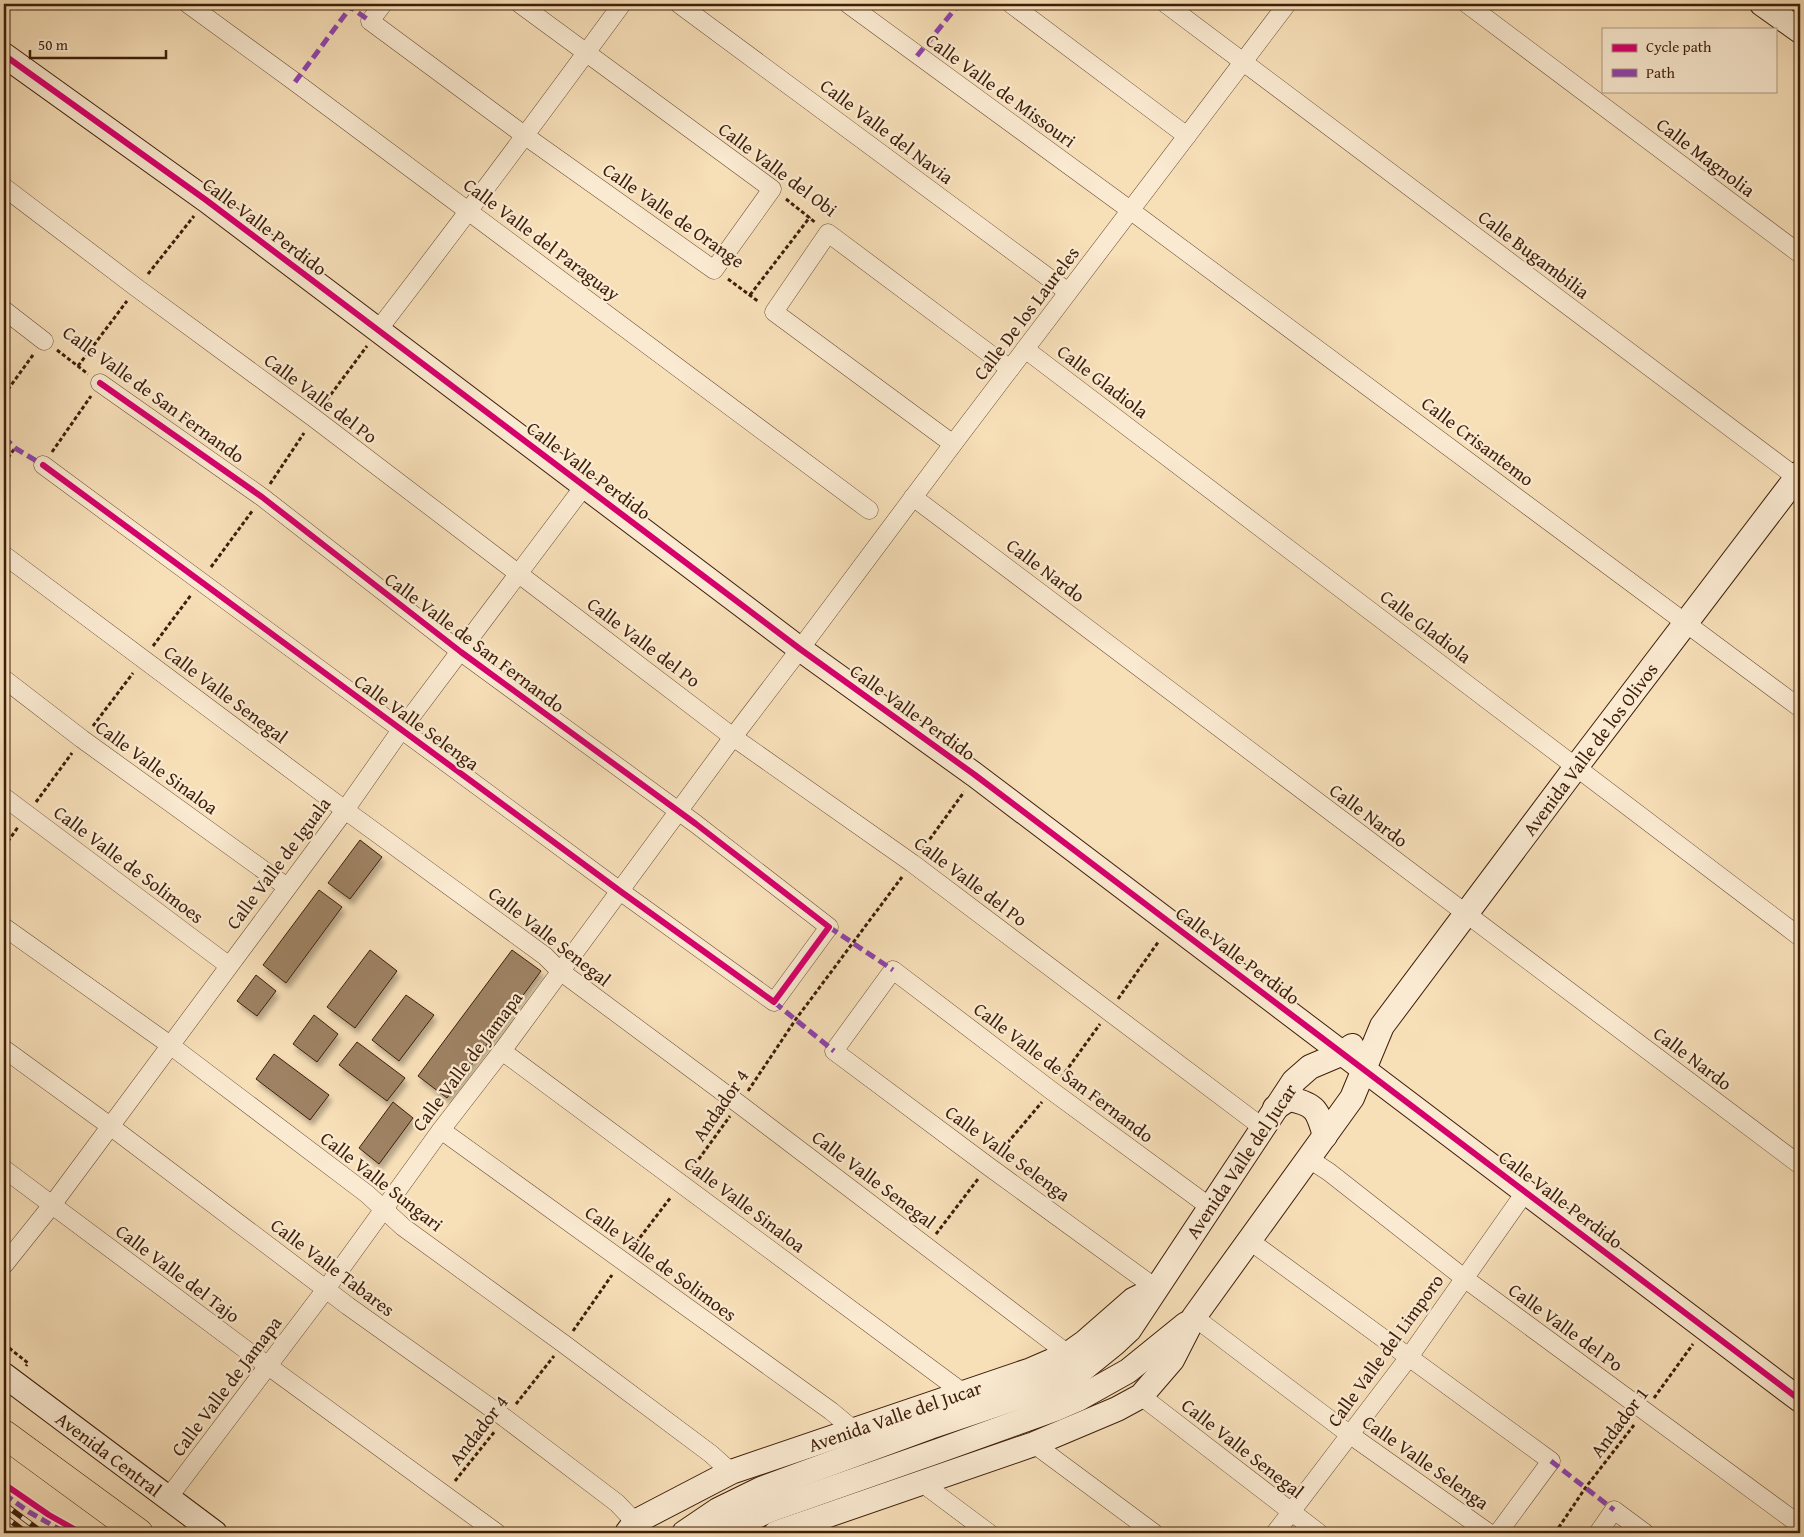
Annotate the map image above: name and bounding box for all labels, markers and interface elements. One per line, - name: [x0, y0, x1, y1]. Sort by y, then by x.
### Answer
- street label: Calle Valle de Missouri: [920, 26, 1082, 154]
- scale bar: [30, 28, 166, 60]
- legend: [1602, 28, 1776, 92]
- text: 50 m: [38, 34, 69, 55]
- text: Cycle path: [1646, 36, 1712, 57]
- text: Path: [1646, 62, 1675, 83]
- street label: Calle Valle del Navia: [814, 71, 960, 191]
- street label: Calle Magnolia: [1651, 111, 1761, 203]
- street label: Calle Valle del Obi: [713, 115, 843, 223]
- street label: Calle Valle de Orange: [597, 155, 751, 275]
- street label: Calle Valle Perdido: [197, 170, 333, 282]
- street label: Calle Valle del Paraguay: [458, 171, 627, 308]
- street label: Calle Bugambilia: [1473, 203, 1596, 305]
- street label: Calle De los Laureles: [966, 240, 1086, 386]
- street label: Calle Valle de San Fernando: [57, 318, 251, 470]
- street label: Calle Gladiola: [1051, 337, 1155, 425]
- street label: Calle Valle del Po: [258, 346, 384, 450]
- street label: Calle Crisantemo: [1416, 389, 1540, 493]
- street label: Calle Valle Perdido: [521, 414, 657, 526]
- street label: Calle Nardo: [1001, 531, 1091, 609]
- street label: Calle Valle de San Fernando: [379, 565, 571, 719]
- street label: Calle Gladiola: [1374, 582, 1478, 670]
- street label: Calle Valle del Po: [581, 590, 707, 694]
- street label: Calle Valle Senegal: [158, 638, 294, 750]
- street label: Calle Valle Perdido: [844, 657, 982, 767]
- street label: Avenida Valle de los Olivos: [1516, 657, 1664, 841]
- street label: Calle Valle Selenga: [349, 667, 485, 777]
- street label: Calle Valle Sinaloa: [90, 713, 224, 821]
- street label: Calle Nardo: [1324, 776, 1414, 854]
- street label: Calle Valle de Iguala: [219, 791, 337, 935]
- street label: Calle Valle de Solimoes: [48, 798, 210, 930]
- street label: Calle Valle del Po: [908, 829, 1034, 933]
- street label: Calle Valle Senegal: [483, 879, 617, 993]
- street label: Calle Valle Perdido: [1170, 899, 1306, 1011]
- street label: Calle Valle de Jamapa: [405, 985, 529, 1137]
- street label: Calle Valle de San Fernando: [968, 995, 1160, 1149]
- street label: Calle Nardo: [1648, 1019, 1738, 1097]
- street label: Andador 4: [685, 1063, 755, 1147]
- street label: Avenida Valle del Jucar: [1179, 1078, 1304, 1244]
- street label: Calle Valle Selenga: [940, 1098, 1076, 1208]
- street label: Calle Valle Senegal: [806, 1123, 942, 1235]
- street label: Calle Valle Sungari: [315, 1124, 449, 1238]
- street label: Calle Valle Perdido: [1493, 1143, 1629, 1255]
- street label: Calle Valle Sinaloa: [679, 1149, 812, 1259]
- street label: Calle Valle de Solimoes: [579, 1198, 743, 1328]
- street label: Calle Valle Tabares: [265, 1211, 401, 1323]
- street label: Calle Valle del Tajo: [110, 1217, 246, 1329]
- street label: Calle Valle del Limporo: [1320, 1268, 1450, 1432]
- street label: Calle Valle del Po: [1503, 1276, 1629, 1378]
- street label: Calle Valle de Jamapa: [164, 1310, 288, 1462]
- street label: Avenida Valle del Jucar: [804, 1373, 986, 1459]
- street label: Andador 1: [1583, 1381, 1655, 1463]
- street label: Andador 4: [442, 1389, 514, 1471]
- street label: Calle Valle Senegal: [1176, 1391, 1310, 1505]
- street label: Avenida Central: [50, 1405, 168, 1503]
- street label: Calle Valle Selenga: [1357, 1408, 1495, 1516]

